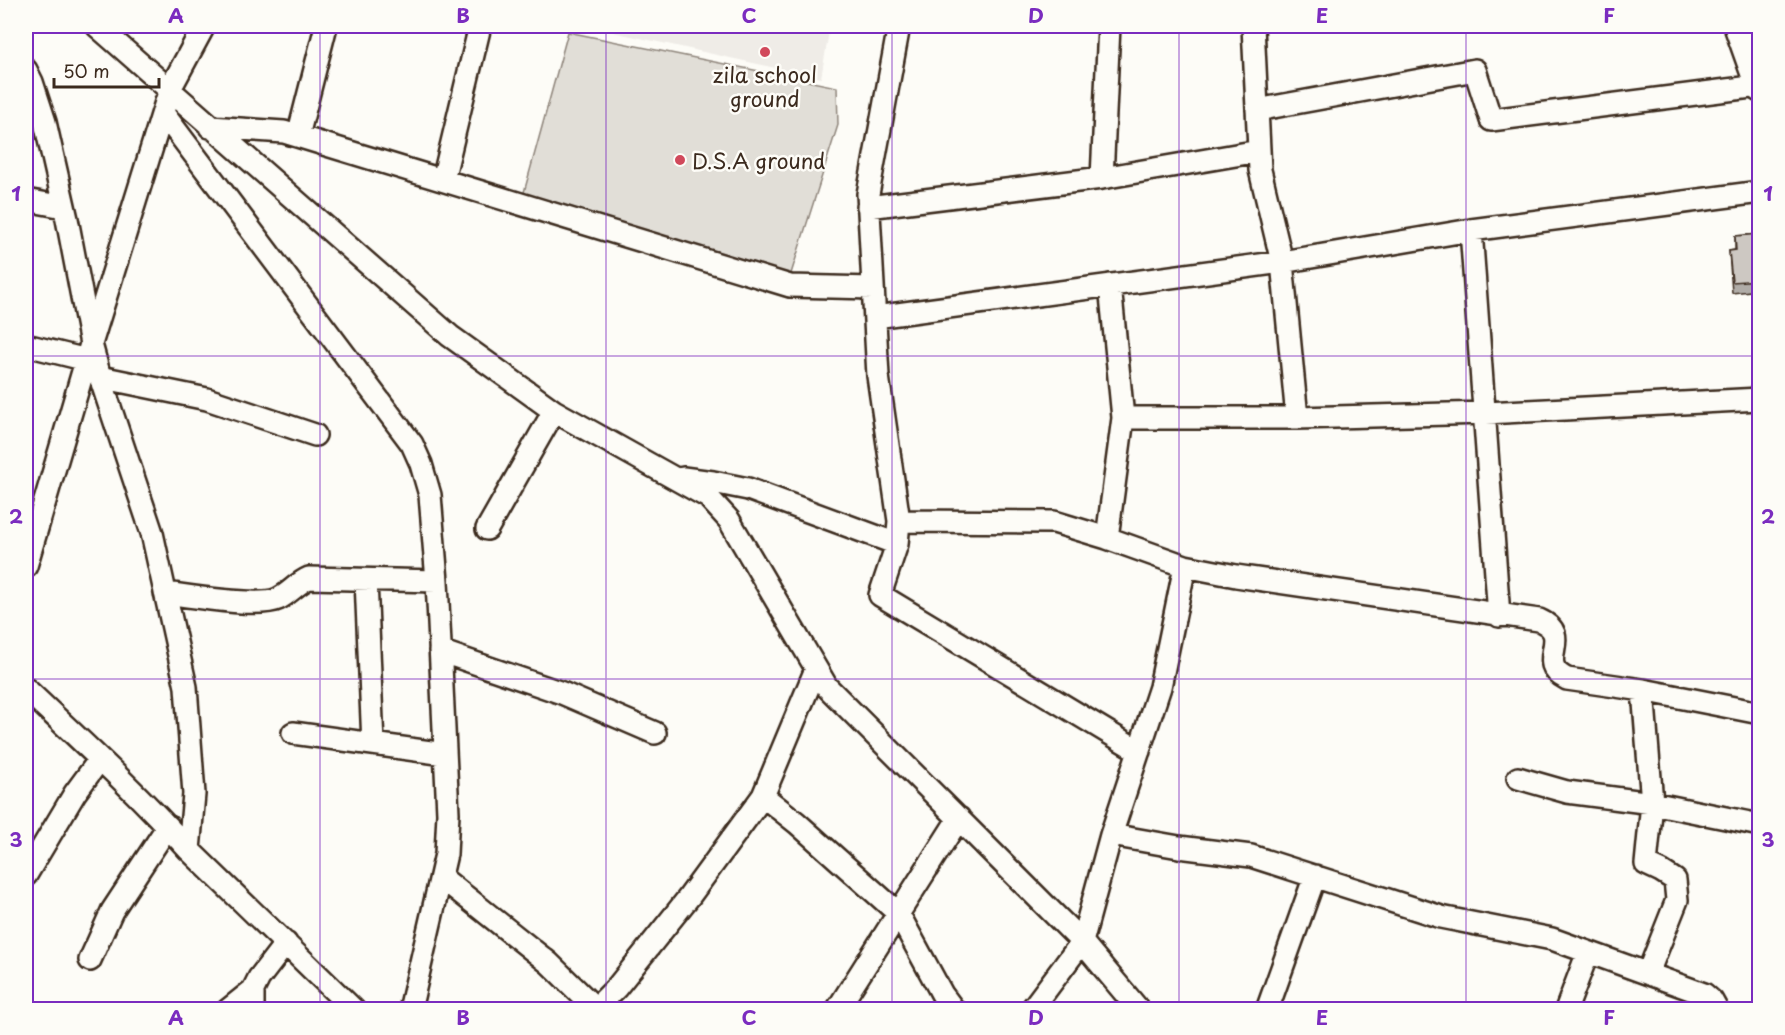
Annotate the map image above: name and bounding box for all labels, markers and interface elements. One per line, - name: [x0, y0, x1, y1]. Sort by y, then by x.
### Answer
- text: A: [168, 0, 184, 30]
- text: B: [456, 0, 470, 30]
- text: C: [741, 0, 757, 30]
- text: D: [1028, 0, 1044, 30]
- text: E: [1316, 0, 1328, 30]
- text: F: [1603, 0, 1615, 30]
- marker: zila school ground: [758, 45, 772, 59]
- scale bar: [54, 51, 159, 89]
- text: 50 m: [63, 57, 110, 84]
- place label: zila school ground: [713, 58, 817, 114]
- place label: D.S.A ground: [692, 144, 826, 176]
- marker: D.S.A ground: [673, 153, 687, 167]
- text: 1: [11, 178, 21, 208]
- text: 1: [1763, 178, 1773, 208]
- text: 2: [9, 501, 23, 531]
- text: 2: [1761, 501, 1775, 531]
- text: 3: [9, 824, 23, 854]
- text: 3: [1761, 824, 1775, 854]
- text: A: [168, 1002, 184, 1032]
- text: B: [456, 1002, 470, 1032]
- text: C: [741, 1002, 757, 1032]
- text: D: [1028, 1002, 1044, 1032]
- text: E: [1316, 1002, 1328, 1032]
- text: F: [1603, 1002, 1615, 1032]

